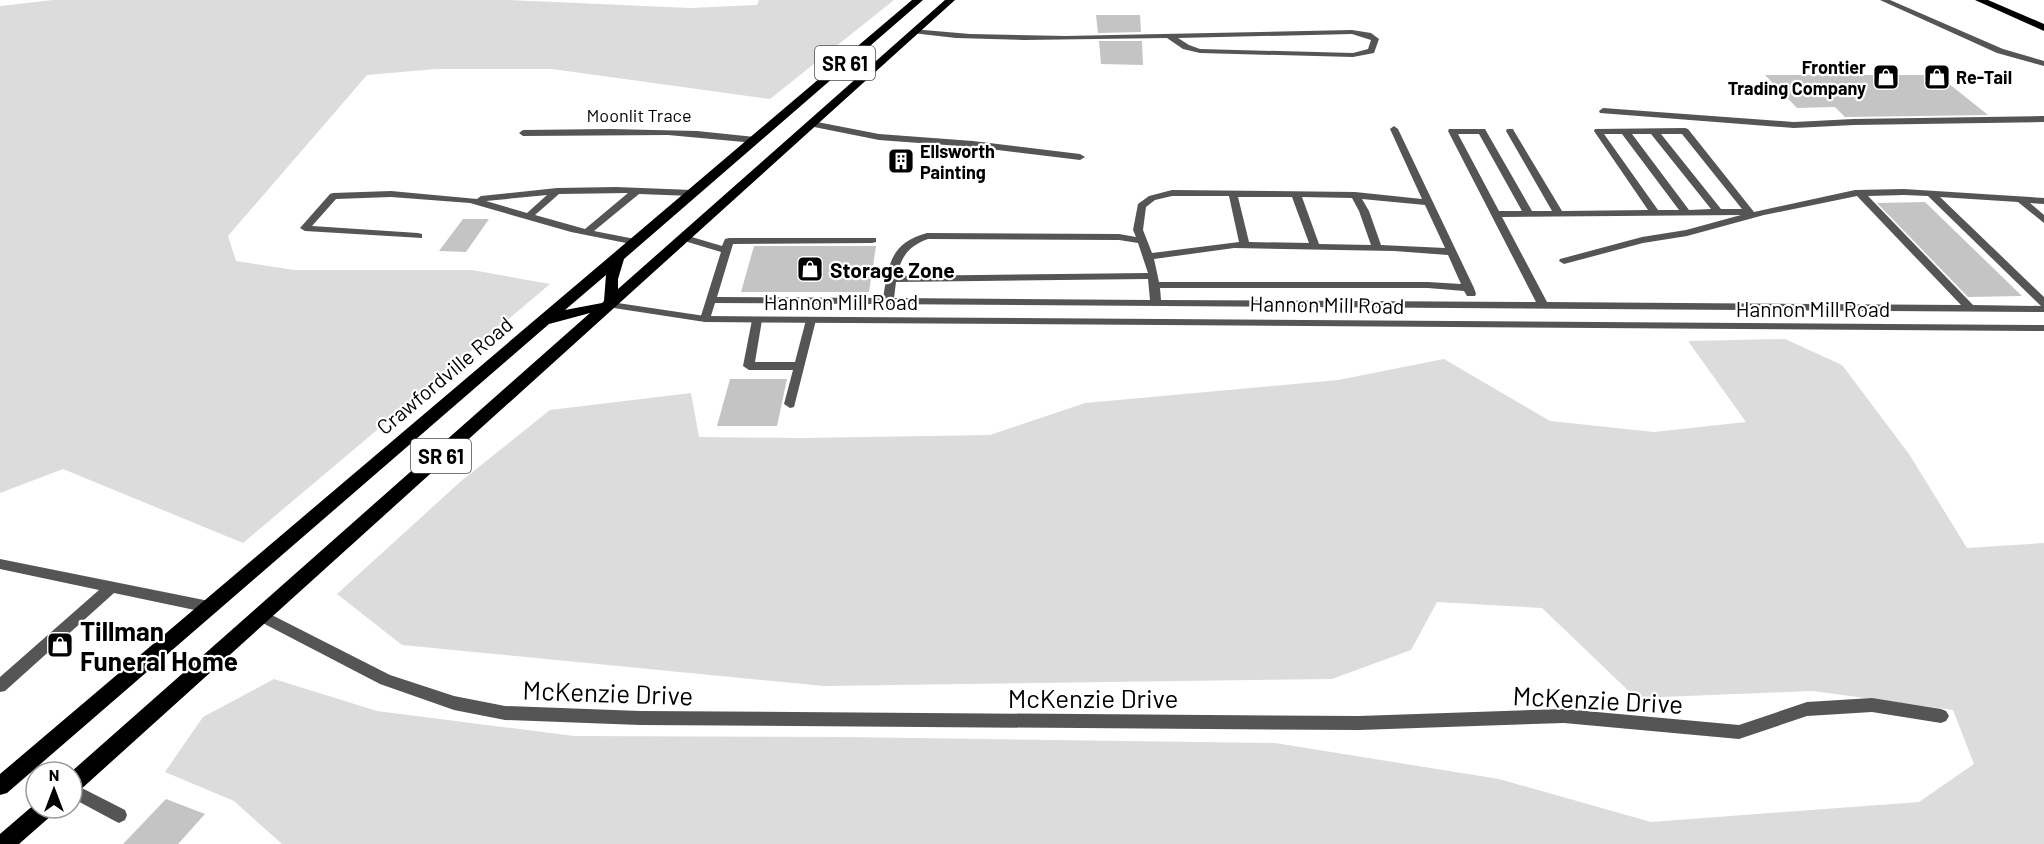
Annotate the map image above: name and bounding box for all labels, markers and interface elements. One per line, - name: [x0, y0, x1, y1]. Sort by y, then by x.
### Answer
- road number: SR 61: [815, 46, 875, 80]
- place label: Frontier Trading Company: [1728, 56, 1866, 99]
- shop icon: Frontier Trading Company: [1871, 62, 1901, 92]
- shop icon: Re-Tail: [1922, 62, 1952, 92]
- place label: Re-Tail: [1956, 66, 2012, 88]
- street label: Moonlit Trace: [587, 104, 691, 126]
- place label: Ellsworth Painting: [920, 140, 995, 183]
- building icon: Ellsworth Painting: [886, 146, 916, 176]
- shop icon: Storage Zone: [795, 254, 825, 284]
- place label: Storage Zone: [830, 257, 955, 282]
- street label: Hannon Mill Road: [764, 289, 918, 314]
- street label: Hannon Mill Road: [1249, 290, 1405, 318]
- street label: Hannon Mill Road: [1736, 296, 1890, 321]
- street label: Crawfordville Road: [371, 311, 517, 439]
- road number: SR 61: [411, 439, 471, 473]
- place label: Tillman Funeral Home: [80, 615, 238, 676]
- shop icon: Tillman Funeral Home: [45, 630, 75, 660]
- street label: McKenzie Drive: [522, 674, 694, 710]
- street label: McKenzie Drive: [1512, 679, 1684, 719]
- street label: McKenzie Drive: [1008, 682, 1178, 713]
- north arrow: [24, 760, 84, 820]
- text: N: [49, 765, 59, 784]

